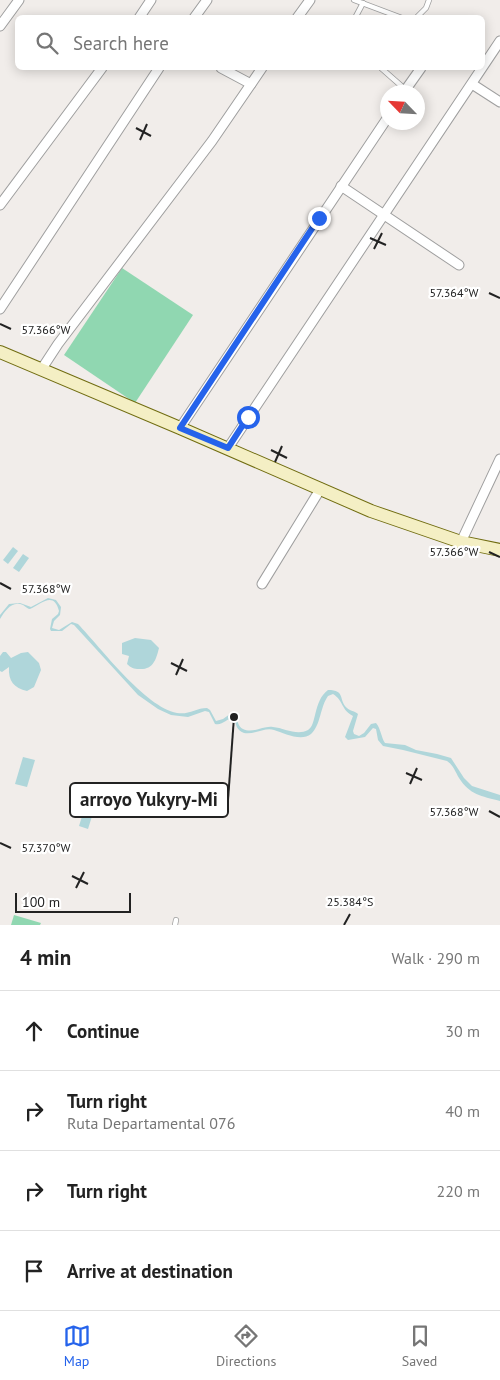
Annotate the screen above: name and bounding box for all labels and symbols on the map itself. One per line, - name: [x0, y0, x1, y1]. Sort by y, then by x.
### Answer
- north arrow: [380, 85, 425, 130]
- route end: [308, 207, 331, 230]
- text: 57.364°W: [430, 285, 479, 300]
- text: 57.366°W: [22, 322, 71, 337]
- route start: [237, 406, 260, 429]
- text: 57.366°W: [430, 544, 479, 559]
- text: 57.368°W: [22, 581, 71, 596]
- callout: arroyo Yukyry-Mi: [70, 783, 228, 817]
- text: arroyo Yukyry-Mi: [80, 787, 218, 811]
- text: 57.368°W: [430, 804, 479, 819]
- text: 57.370°W: [22, 840, 71, 855]
- scale bar: [15, 890, 131, 913]
- text: 25.384°S: [327, 894, 373, 909]

